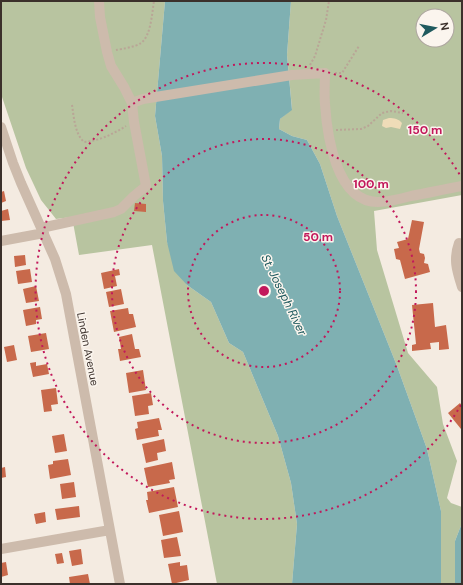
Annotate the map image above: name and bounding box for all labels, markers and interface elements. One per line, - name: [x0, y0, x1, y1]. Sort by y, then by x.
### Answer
- north arrow: [415, 8, 455, 48]
- text: N: [437, 21, 452, 31]
- text: 150 m: [408, 122, 442, 138]
- text: 100 m: [353, 176, 389, 192]
- text: 50 m: [303, 229, 333, 245]
- water label: St. Joseph River: [257, 252, 311, 339]
- centre of rings: [257, 284, 271, 298]
- street label: Linden Avenue: [74, 311, 102, 387]

